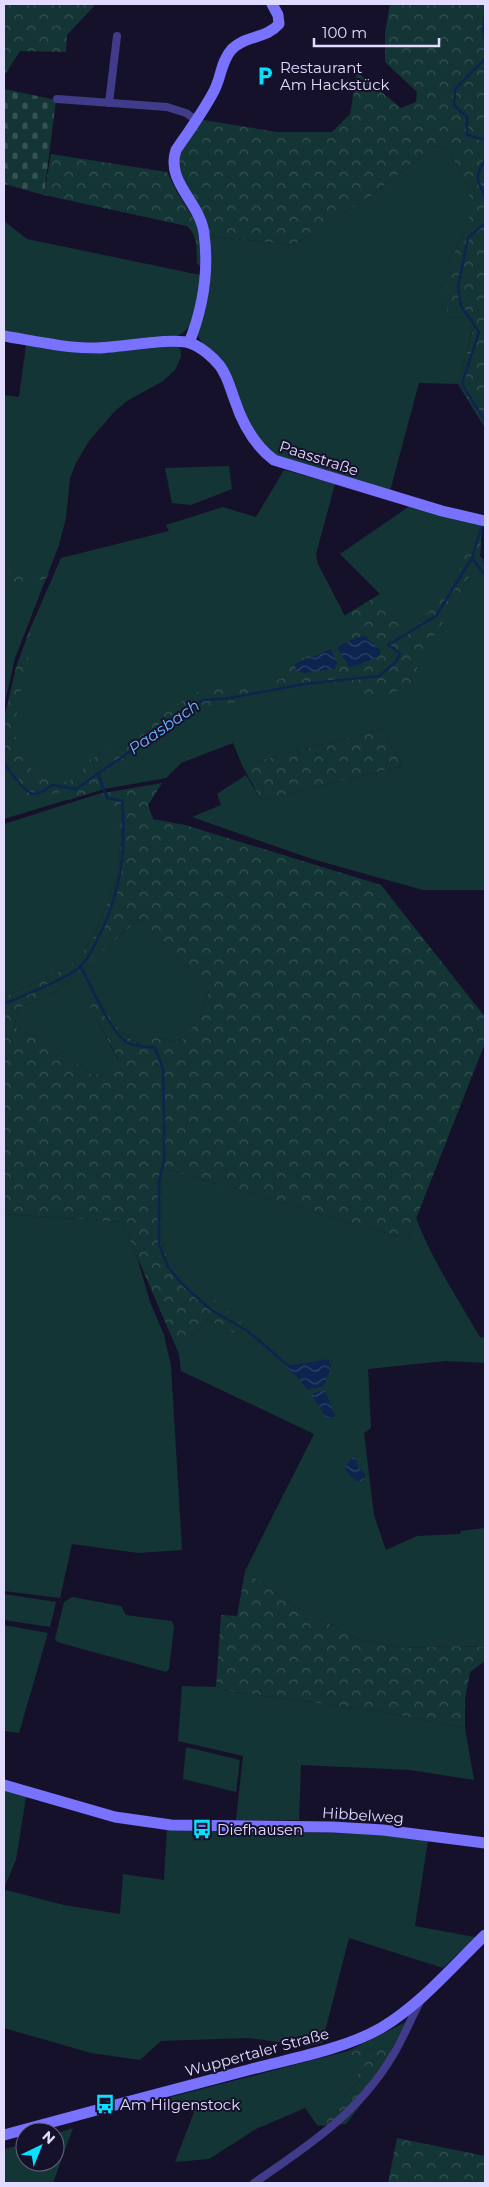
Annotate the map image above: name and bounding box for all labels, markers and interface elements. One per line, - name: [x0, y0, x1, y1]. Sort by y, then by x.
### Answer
- scale bar: [314, 15, 439, 47]
- text: 100 m: [322, 23, 367, 42]
- place label: Restaurant Am Hackstück: [280, 58, 390, 94]
- parking icon: Restaurant Am Hackstück: [254, 65, 276, 87]
- street label: Paasstraße: [277, 436, 361, 480]
- water label: Paasbach: [125, 696, 203, 758]
- street label: Hibbelweg: [321, 1803, 405, 1827]
- bus stop icon: Diefhausen: [191, 1818, 213, 1840]
- place label: Diefhausen: [217, 1820, 303, 1839]
- street label: Wuppertaler Straße: [183, 2024, 331, 2080]
- bus stop icon: Am Hilgenstock: [94, 2093, 116, 2115]
- place label: Am Hilgenstock: [120, 2095, 240, 2114]
- north arrow: [15, 2122, 65, 2172]
- text: N: [39, 2127, 59, 2148]

